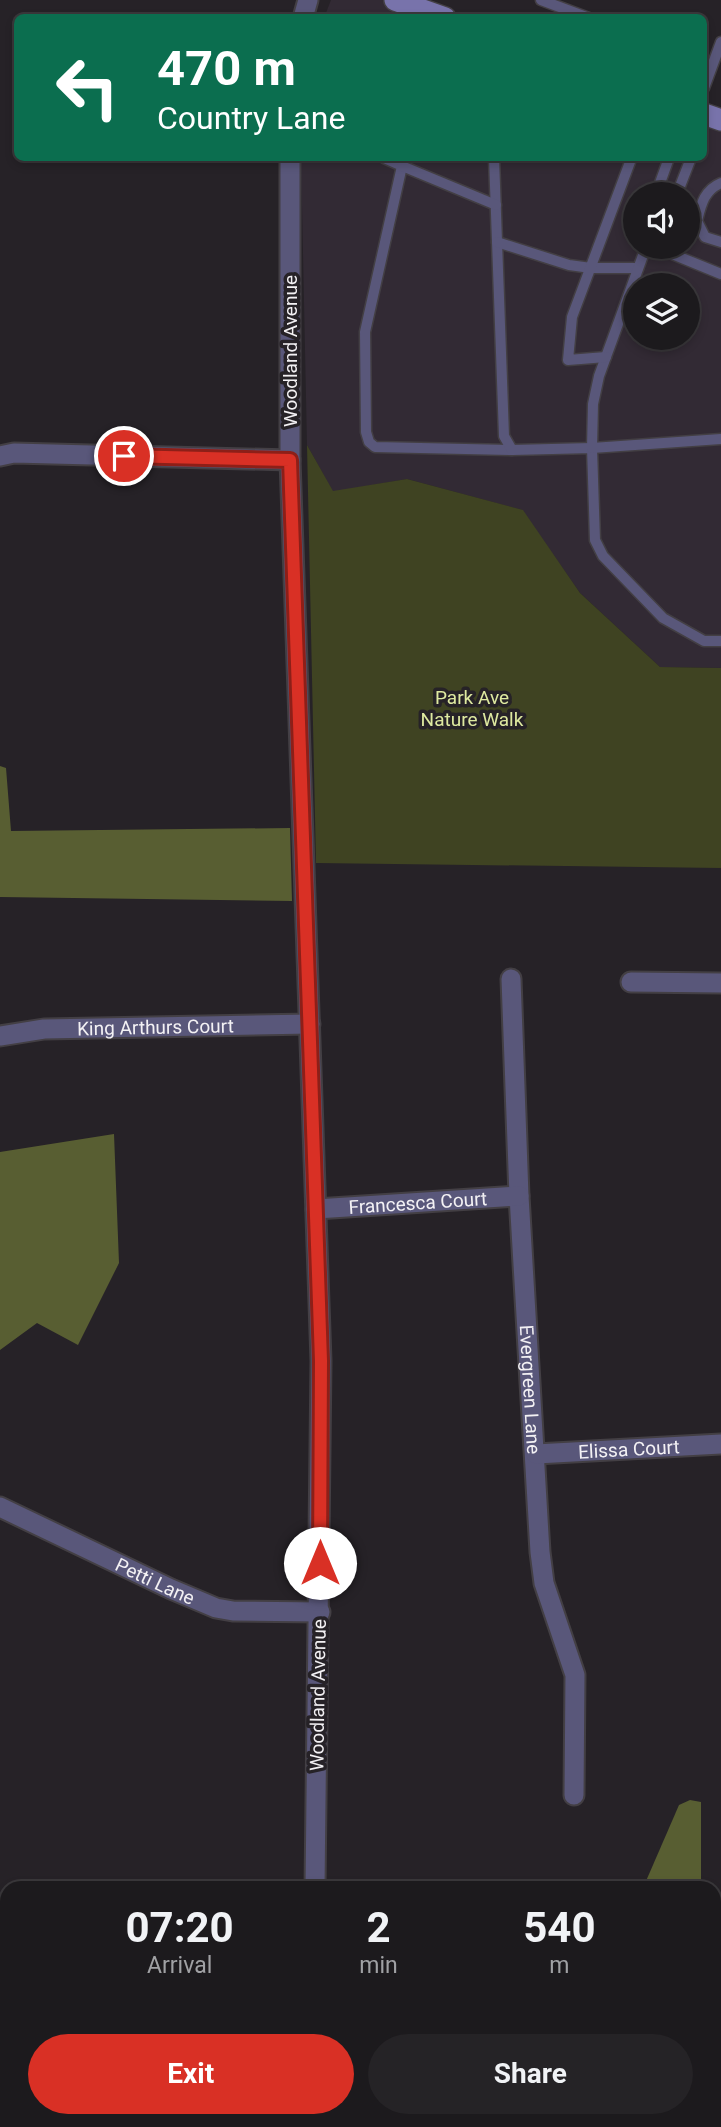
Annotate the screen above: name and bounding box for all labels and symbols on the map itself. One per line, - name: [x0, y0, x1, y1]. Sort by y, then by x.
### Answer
- street label: Woodland Avenue: [279, 275, 302, 427]
- pin: [94, 426, 154, 486]
- park label: Park Ave Nature Walk: [421, 686, 524, 731]
- street label: King Arthurs Court: [77, 1014, 234, 1040]
- street label: Francesca Court: [348, 1187, 488, 1218]
- street label: Evergreen Lane: [515, 1324, 546, 1455]
- street label: Elissa Court: [578, 1435, 680, 1463]
- position arrow: [283, 1526, 357, 1600]
- street label: Petti Lane: [112, 1553, 198, 1609]
- street label: Woodland Avenue: [305, 1619, 331, 1771]

